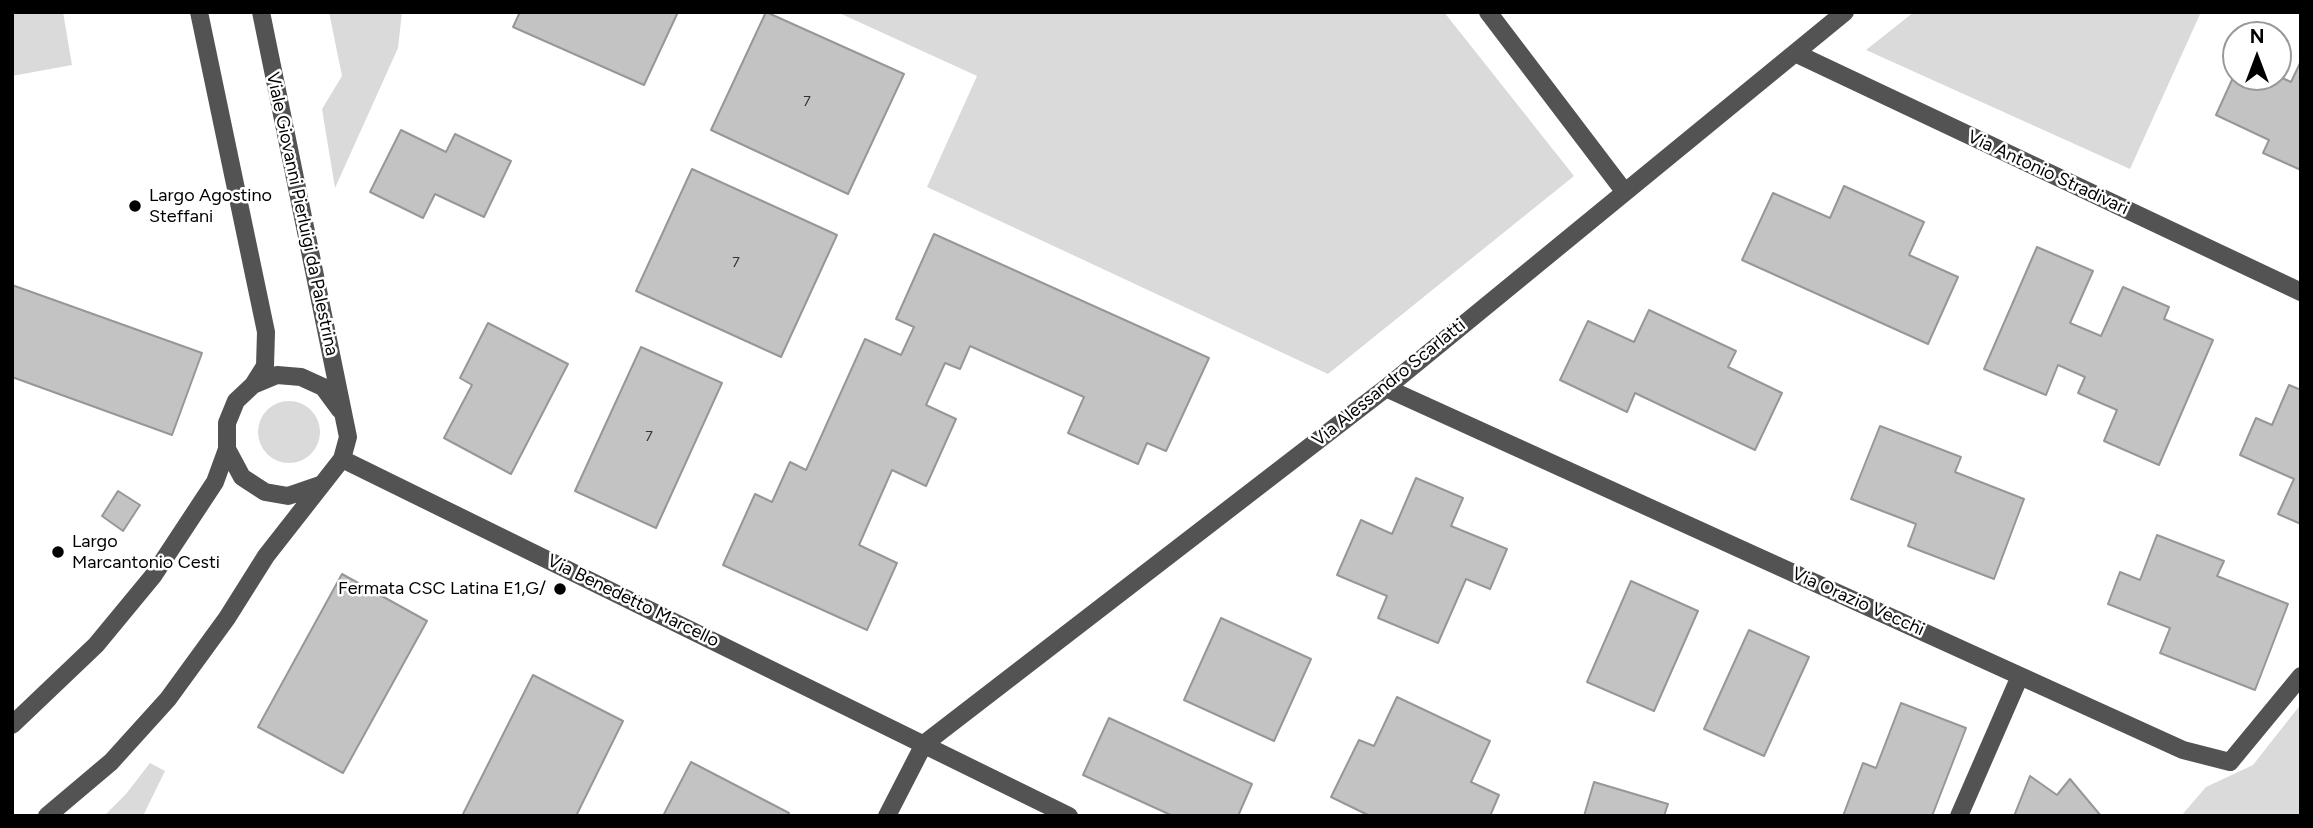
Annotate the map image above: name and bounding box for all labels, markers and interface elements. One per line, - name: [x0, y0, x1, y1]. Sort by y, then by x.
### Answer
- north arrow: [2222, 21, 2292, 91]
- text: N: [2250, 25, 2264, 48]
- street label: Viale Giovanni Pierluigi da Palestrina: [261, 70, 343, 358]
- house number: 7: [803, 94, 811, 110]
- street label: Via Antonio Stradivari: [1964, 126, 2132, 220]
- place label: Largo Agostino Steffani: [149, 185, 272, 228]
- marker: Largo Agostino Steffani: [127, 198, 143, 214]
- house number: 7: [732, 255, 740, 271]
- street label: Via Alessandro Scarlatti: [1308, 315, 1470, 451]
- house number: 7: [645, 429, 653, 445]
- place label: Largo Marcantonio Cesti: [72, 531, 220, 574]
- marker: Largo Marcantonio Cesti: [50, 544, 66, 560]
- street label: Via Benedetto Marcello: [544, 550, 722, 652]
- street label: Via Orazio Vecchi: [1788, 563, 1928, 641]
- place label: Fermata CSC Latina E1,G/: [338, 578, 546, 600]
- marker: Fermata CSC Latina E1,G/: [552, 581, 568, 597]

